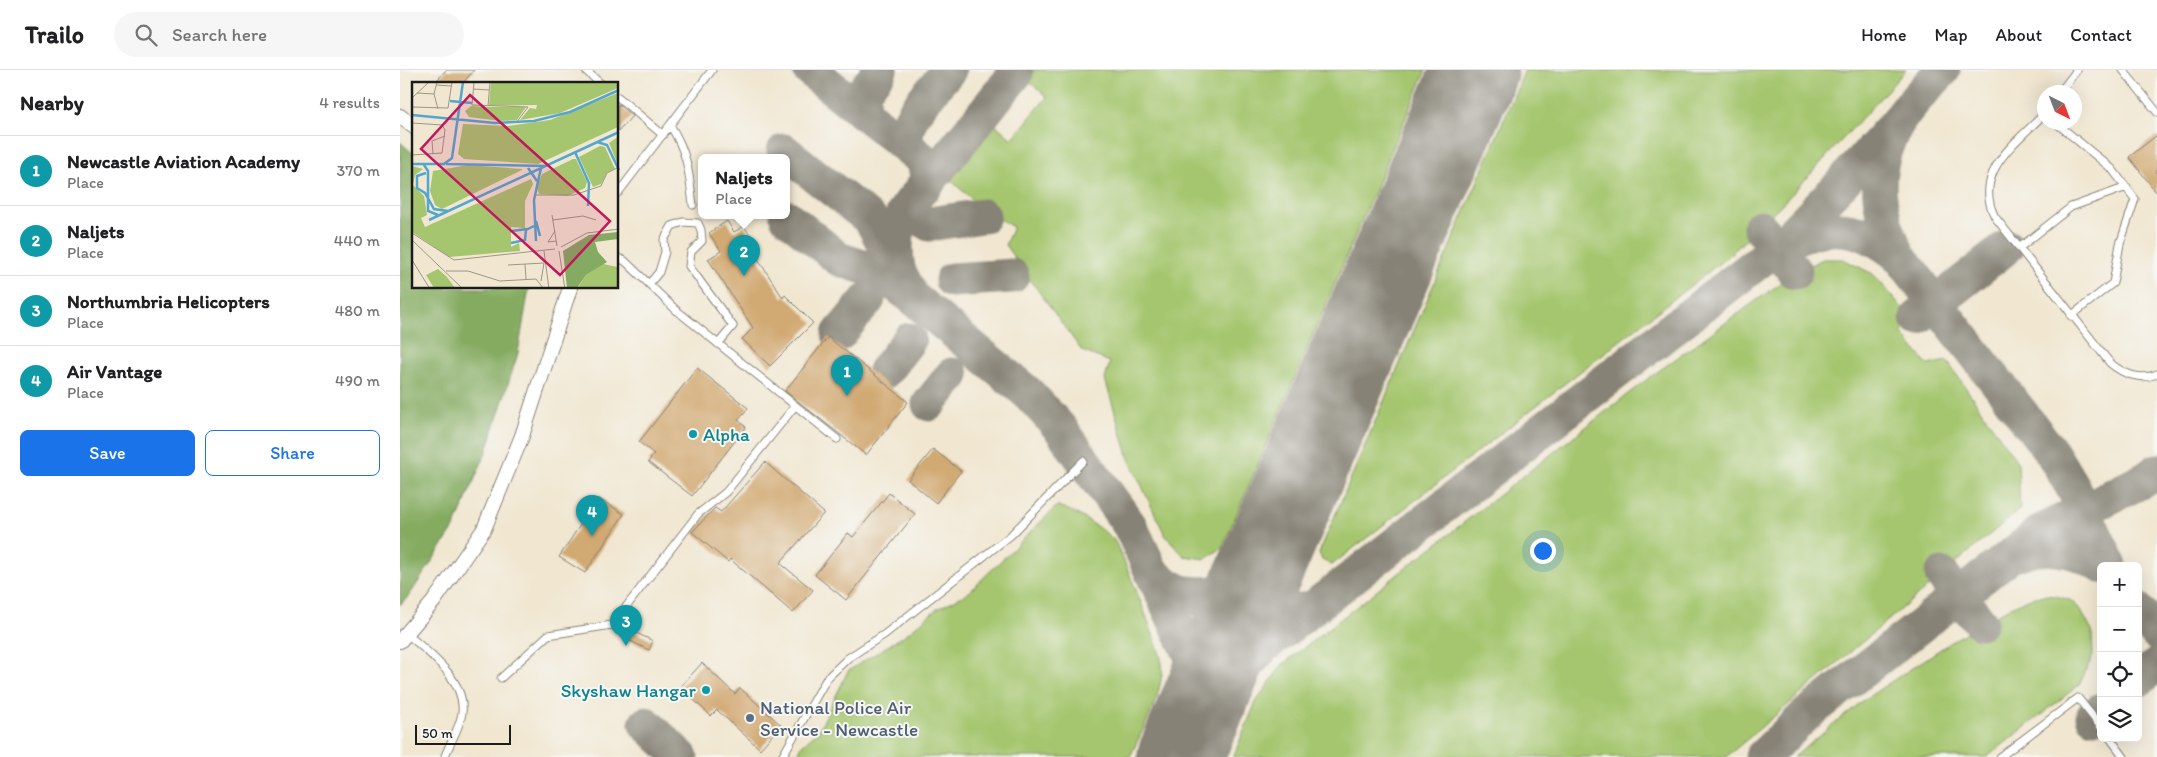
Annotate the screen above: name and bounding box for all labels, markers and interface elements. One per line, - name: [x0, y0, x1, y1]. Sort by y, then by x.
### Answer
- search box: [114, 12, 464, 57]
- text: Trailo: [25, 20, 84, 49]
- icon: search: [132, 21, 160, 49]
- text: Search here: [172, 23, 267, 46]
- text: Home: [1861, 24, 1907, 46]
- text: Map: [1935, 24, 1968, 46]
- text: About: [1996, 24, 2042, 46]
- text: Contact: [2070, 24, 2132, 46]
- inset map: [412, 82, 619, 289]
- north arrow: [2037, 85, 2082, 130]
- text: Nearby: [20, 90, 84, 115]
- text: 4 results: [319, 93, 380, 112]
- text: Newcastle Aviation Academy: [67, 150, 300, 173]
- popup: [698, 154, 790, 219]
- text: 1: [32, 161, 40, 180]
- text: 370 m: [336, 161, 380, 180]
- text: Naljets: [715, 166, 773, 189]
- text: Place: [67, 173, 104, 192]
- text: Place: [715, 189, 752, 208]
- text: Naljets: [67, 220, 124, 243]
- text: 2: [32, 231, 40, 250]
- text: 440 m: [334, 231, 380, 250]
- pin: 2: [728, 235, 760, 276]
- text: Place: [67, 243, 104, 262]
- text: Northumbria Helicopters: [67, 290, 270, 313]
- text: 3: [32, 301, 40, 320]
- text: 480 m: [335, 301, 380, 320]
- text: Place: [67, 313, 104, 332]
- pin: 1: [831, 355, 863, 396]
- text: Air Vantage: [67, 360, 162, 383]
- text: 4: [31, 371, 41, 390]
- text: 490 m: [335, 371, 380, 390]
- text: Place: [67, 383, 104, 402]
- place label: Alpha: [703, 423, 750, 446]
- marker: Alpha: [687, 428, 699, 440]
- button: Save: [20, 430, 195, 476]
- button: Share: [205, 430, 380, 476]
- pin: 4: [576, 495, 608, 536]
- your location: [1530, 538, 1556, 564]
- map controls: [2097, 562, 2142, 742]
- button: +: [2097, 562, 2142, 607]
- pin: 3: [610, 605, 642, 646]
- button: −: [2097, 607, 2142, 652]
- button: locate: [2097, 652, 2142, 697]
- place label: Skyshaw Hangar: [561, 679, 697, 702]
- marker: Skyshaw Hangar: [700, 684, 712, 696]
- place label: National Police Air Service - Newcastle: [760, 696, 918, 741]
- button: layers: [2097, 697, 2142, 742]
- marker: National Police Air Service - Newcastle: [744, 712, 756, 724]
- scale bar: [415, 722, 511, 745]
- text: 50 m: [422, 725, 453, 742]

